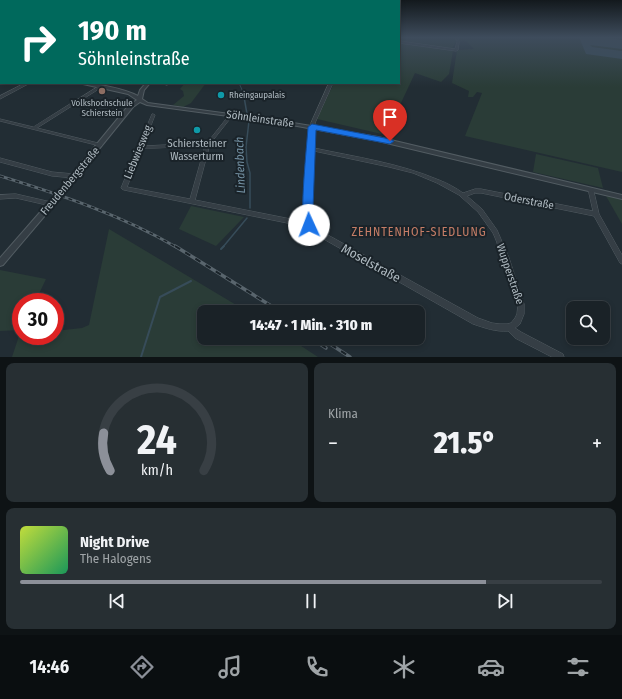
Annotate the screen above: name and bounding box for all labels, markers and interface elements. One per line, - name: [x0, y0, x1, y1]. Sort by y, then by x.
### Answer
- text: 190 m: [78, 14, 147, 47]
- icon: right: [12, 16, 64, 68]
- text: Söhnleinstraße: [78, 48, 190, 70]
- marker: Volkshochschule Schierstein: [97, 86, 107, 96]
- marker: Rheingaupalais: [216, 90, 226, 100]
- place label: Rheingaupalais: [229, 90, 285, 100]
- place label: Volkshochschule Schierstein: [71, 98, 133, 118]
- pin: [373, 100, 407, 141]
- icon: arrive: [379, 106, 401, 128]
- street label: Söhnleinstraße: [225, 108, 295, 130]
- street label: Liebwiesweg: [121, 122, 155, 181]
- marker: Schiersteiner Wasserturm: [192, 125, 202, 135]
- water label: Lindenbach: [232, 136, 248, 194]
- place label: Schiersteiner Wasserturm: [167, 137, 227, 163]
- street label: Freudenbergstraße: [38, 144, 102, 218]
- street label: Oderstraße: [503, 190, 555, 212]
- position arrow: [288, 204, 330, 246]
- district label: ZEHNTENHOF-SIEDLUNG: [351, 225, 487, 239]
- street label: Moselstraße: [339, 241, 403, 285]
- street label: Wupperstraße: [494, 242, 526, 306]
- speed limit sign: 30: [12, 293, 64, 345]
- map controls: [566, 301, 610, 345]
- button: search: [566, 301, 610, 345]
- text: 14:47 · 1 Min. · 310 m: [250, 316, 372, 334]
- text: Klima: [328, 406, 358, 421]
- text: 24: [136, 414, 177, 464]
- text: 21.5°: [434, 425, 496, 461]
- text: −: [328, 430, 338, 457]
- text: +: [592, 430, 602, 457]
- text: km/h: [141, 461, 173, 478]
- text: Night Drive: [80, 533, 149, 551]
- text: The Halogens: [80, 551, 151, 566]
- icon: previous: [106, 590, 128, 612]
- icon: pause: [300, 590, 322, 612]
- icon: next: [494, 590, 516, 612]
- icon: directions: [128, 653, 156, 681]
- icon: music: [216, 653, 244, 681]
- icon: phone: [303, 653, 331, 681]
- icon: climate: [390, 653, 418, 681]
- icon: car: [477, 653, 505, 681]
- icon: filters: [564, 653, 592, 681]
- text: 14:46: [30, 656, 69, 678]

